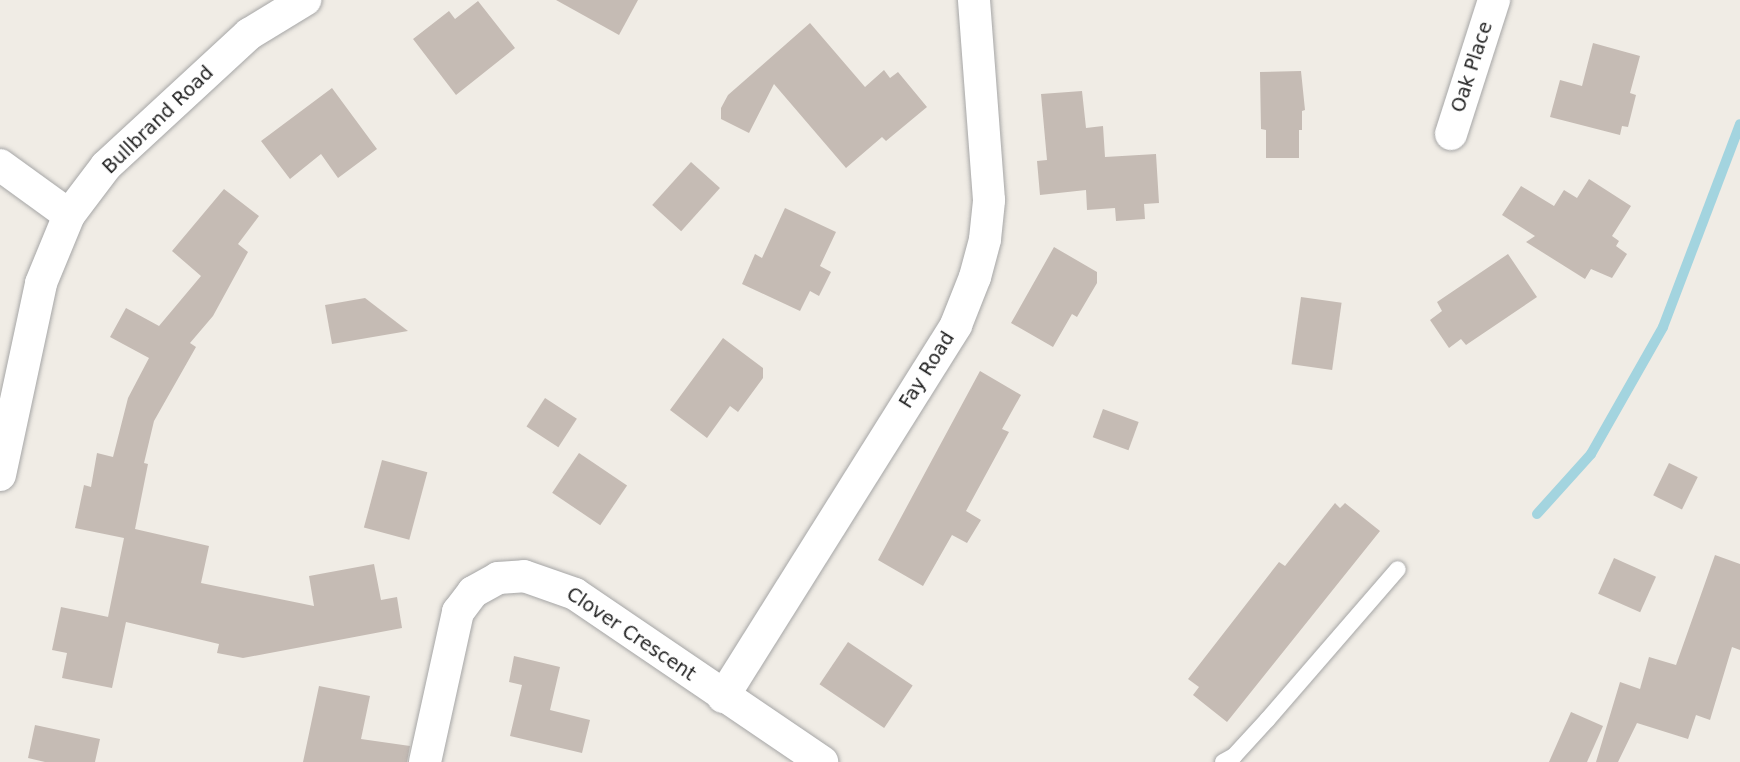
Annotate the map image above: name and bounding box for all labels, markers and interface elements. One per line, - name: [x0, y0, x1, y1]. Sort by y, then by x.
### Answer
- street label: Oak Place: [1447, 19, 1497, 115]
- street label: Bullbrand Road: [98, 61, 218, 179]
- street label: Fay Road: [895, 328, 959, 412]
- street label: Clover Crescent: [562, 582, 700, 686]

